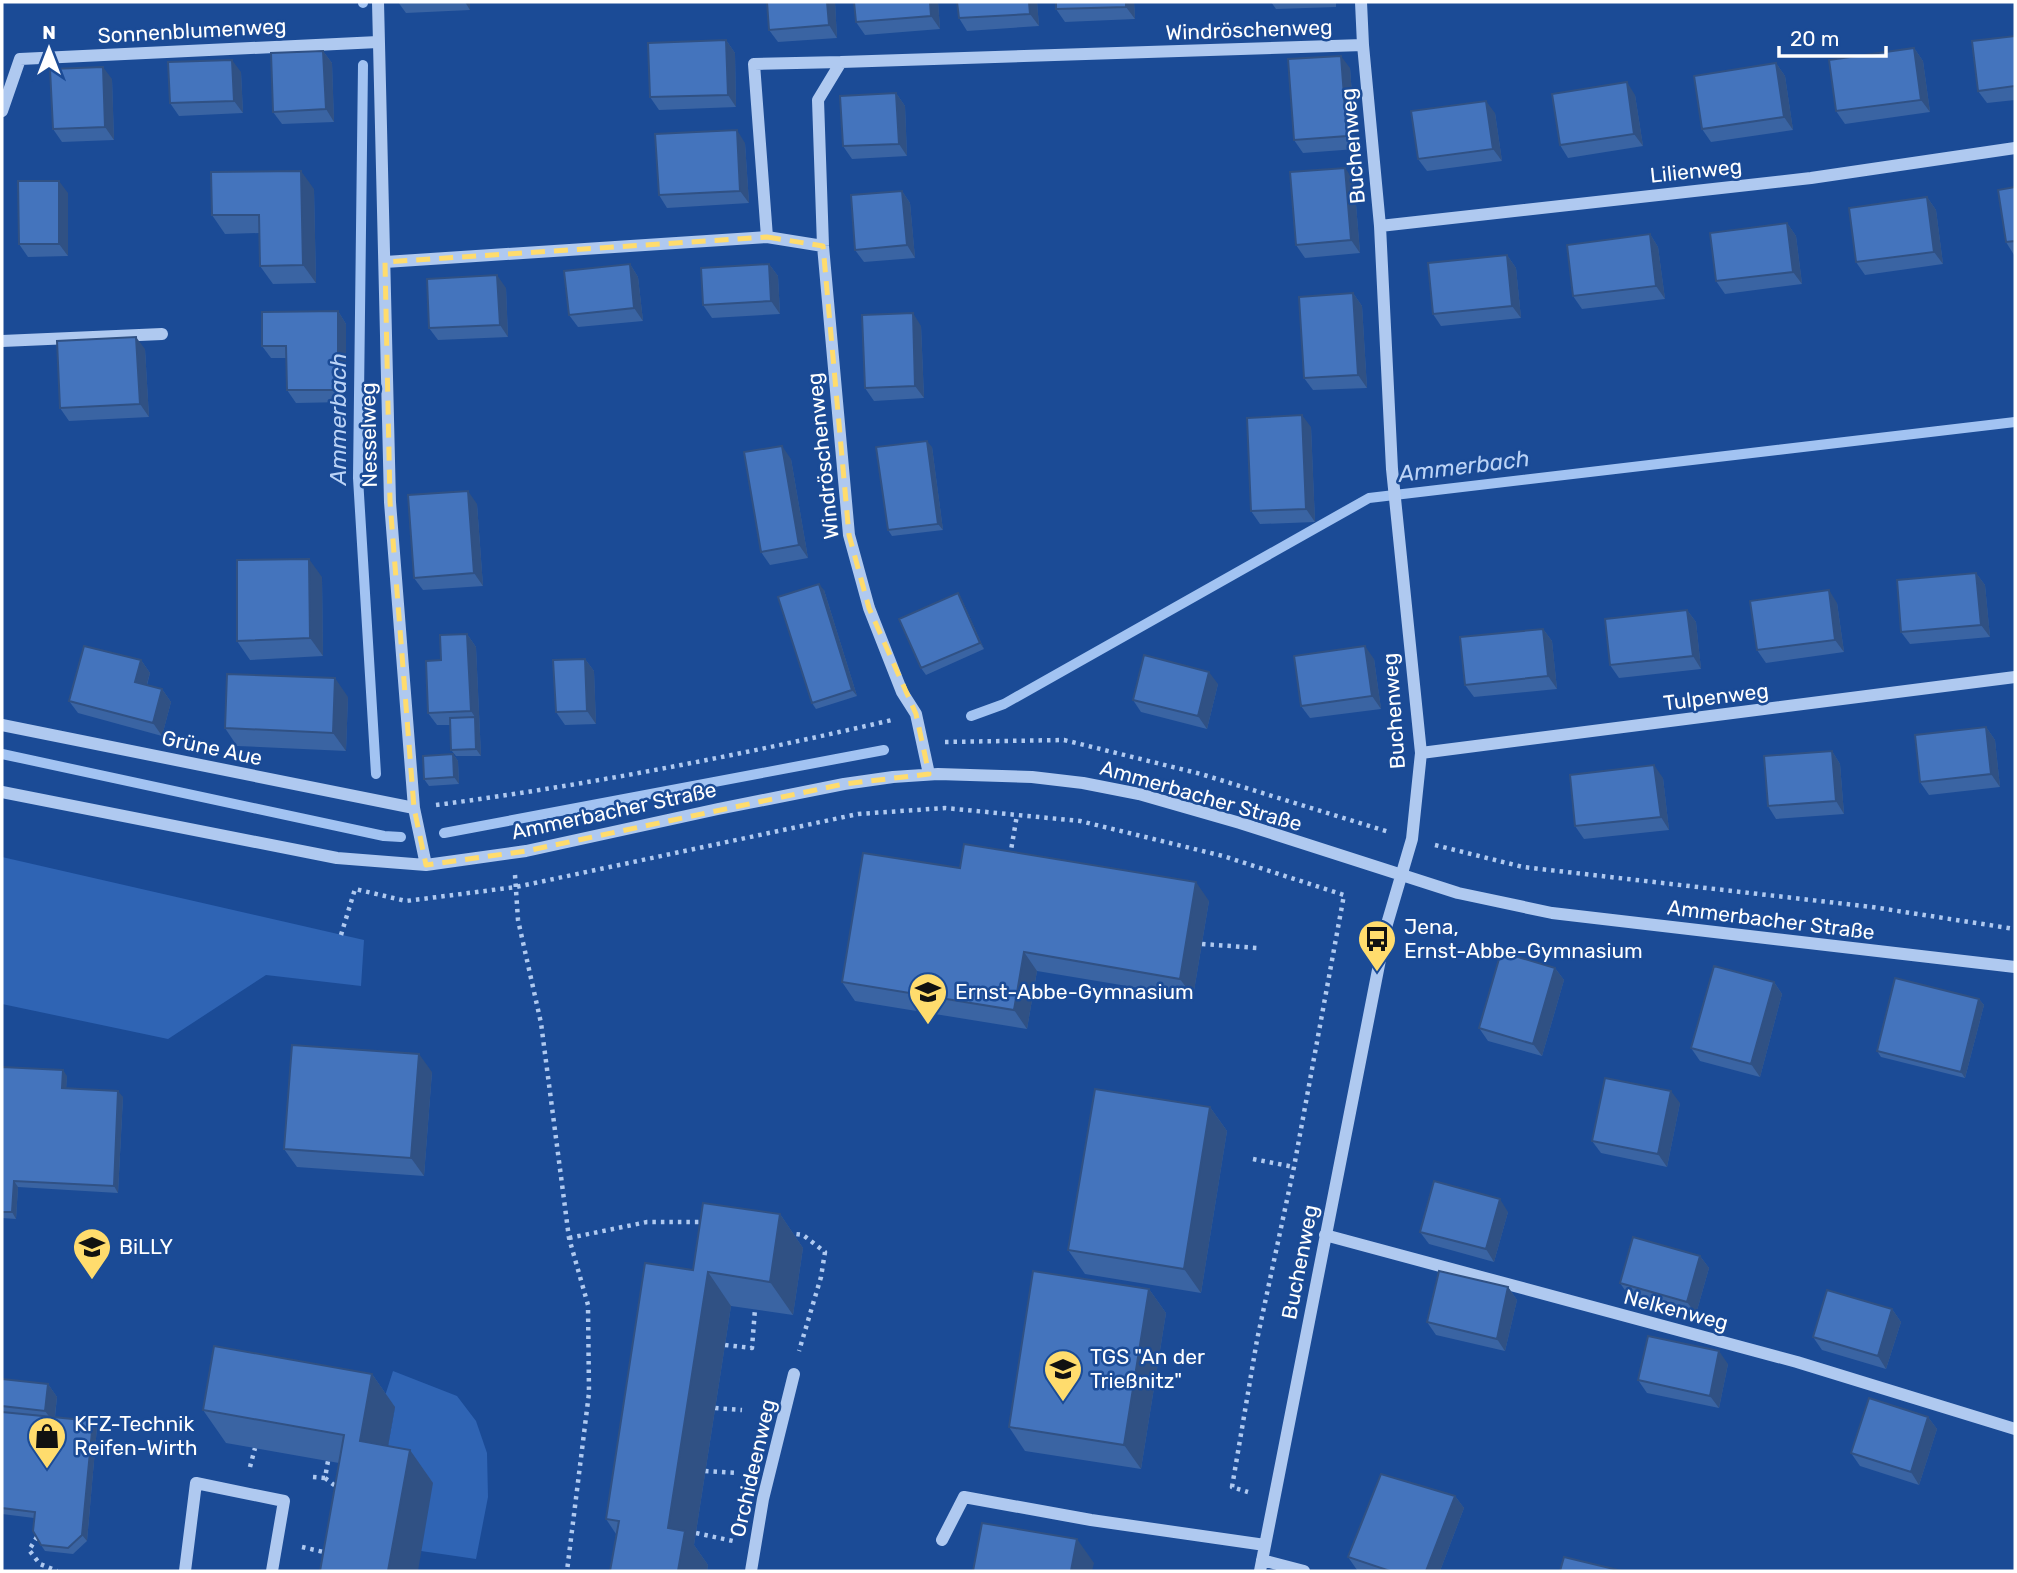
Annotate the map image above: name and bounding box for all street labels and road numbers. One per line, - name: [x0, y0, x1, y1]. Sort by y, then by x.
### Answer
- street label: Sonnenblumenweg: [97, 13, 287, 48]
- street label: Windröschenweg: [1165, 14, 1333, 45]
- street label: Buchenweg: [1335, 87, 1370, 205]
- street label: Lilienweg: [1649, 153, 1743, 188]
- street label: Windröschenweg: [801, 372, 844, 541]
- street label: Nesselweg: [355, 382, 382, 488]
- street label: Buchenweg: [1377, 652, 1410, 770]
- street label: Tulpenweg: [1662, 678, 1770, 715]
- street label: Grüne Aue: [159, 725, 265, 770]
- street label: Ammerbacher Straße: [1097, 755, 1305, 836]
- street label: Ammerbacher Straße: [509, 777, 719, 844]
- street label: Ammerbacher Straße: [1666, 894, 1876, 945]
- street label: Buchenweg: [1276, 1202, 1323, 1321]
- street label: Nelkenweg: [1621, 1284, 1731, 1335]
- street label: Orchideenweg: [724, 1396, 781, 1539]

